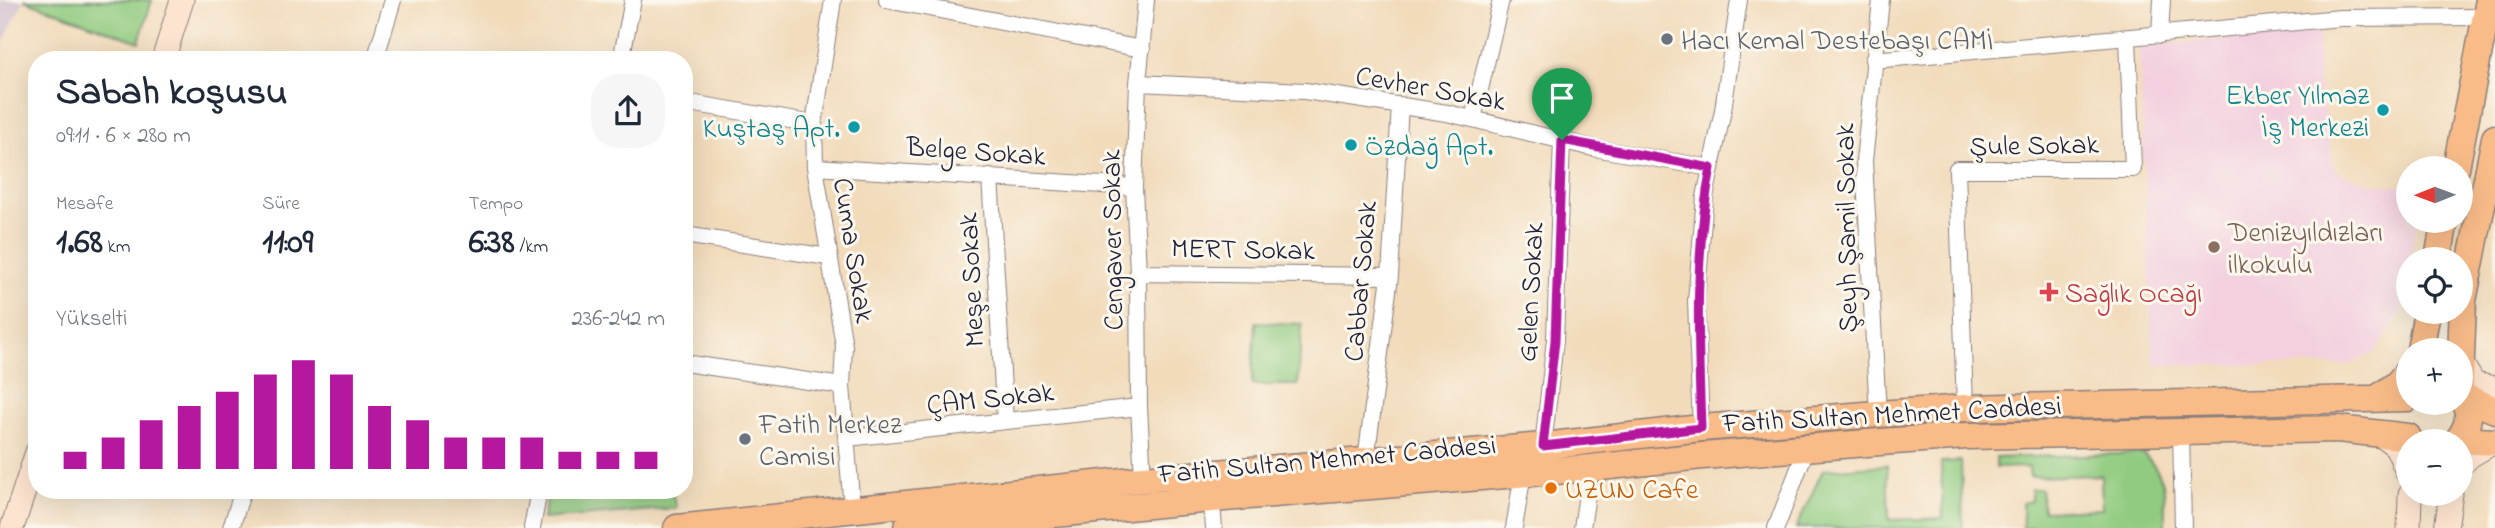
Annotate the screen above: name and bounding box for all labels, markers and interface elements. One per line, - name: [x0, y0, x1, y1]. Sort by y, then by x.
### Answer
- place label: Hacı Kemal Destebaşı CAMİ: [1681, 22, 1993, 63]
- marker: Hacı Kemal Destebaşı CAMİ: [1659, 31, 1675, 47]
- street label: Cevher Sokak: [1352, 57, 1509, 124]
- text: Sabah koşusu: [56, 66, 287, 122]
- pin: [1532, 68, 1592, 140]
- button: share: [591, 74, 665, 148]
- place label: Ekber Yılmaz İş Merkezi: [2226, 77, 2369, 150]
- icon: arrive: [1543, 79, 1581, 117]
- marker: Ekber Yılmaz İş Merkezi: [2375, 102, 2391, 118]
- place label: Kuştaş Apt.: [703, 110, 840, 151]
- marker: Kuştaş Apt.: [846, 119, 862, 135]
- text: 09:11 · 6 × 280 m: [56, 120, 191, 153]
- street label: Şeyh Şamil Sokak: [1826, 122, 1871, 333]
- street label: Şule Sokak: [1969, 126, 2100, 169]
- street label: Belge Sokak: [904, 128, 1048, 179]
- place label: Özdağ Apt.: [1365, 128, 1493, 169]
- marker: Özdağ Apt.: [1343, 137, 1359, 153]
- street label: Cengaver Sokak: [1092, 149, 1137, 331]
- north arrow: [2396, 156, 2473, 233]
- map controls: [2396, 156, 2473, 506]
- street label: Cuma Sokak: [820, 175, 883, 327]
- text: Mesafe: [56, 191, 113, 218]
- text: Süre: [262, 191, 300, 218]
- text: Tempo: [469, 191, 523, 218]
- street label: Cabbar Sokak: [1335, 198, 1390, 363]
- street label: Meşe Sokak: [949, 211, 997, 348]
- place label: Denizyıldızları ilkokulu: [2227, 214, 2383, 287]
- text: 1.68: [56, 218, 103, 269]
- text: 11:09: [262, 218, 313, 269]
- text: 6:38: [469, 218, 515, 269]
- street label: Gelen Sokak: [1508, 221, 1557, 363]
- street label: MERT Sokak: [1171, 230, 1316, 273]
- text: km: [103, 234, 131, 261]
- text: /km: [515, 234, 548, 261]
- marker: Denizyıldızları ilkokulu: [2206, 239, 2222, 255]
- button: locate: [2396, 247, 2473, 324]
- place label: Sağlık Ocağı: [2065, 275, 2202, 316]
- marker: Sağlık Ocağı: [2039, 282, 2059, 302]
- text: Yükselti: [56, 303, 127, 336]
- text: 236–242 m: [571, 303, 665, 336]
- button: +: [2396, 338, 2473, 415]
- street label: ÇAM Sokak: [925, 373, 1057, 428]
- street label: Fatih Sultan Mehmet Caddesi: [1721, 387, 2063, 446]
- place label: Fatih Merkez Camisi: [758, 406, 902, 479]
- street label: Fatih Sultan Mehmet Caddesi: [1156, 426, 1498, 497]
- button: −: [2396, 429, 2473, 506]
- marker: Fatih Merkez Camisi: [737, 431, 753, 447]
- place label: UZUN Cafe: [1565, 471, 1699, 512]
- marker: UZUN Cafe: [1543, 480, 1559, 496]

